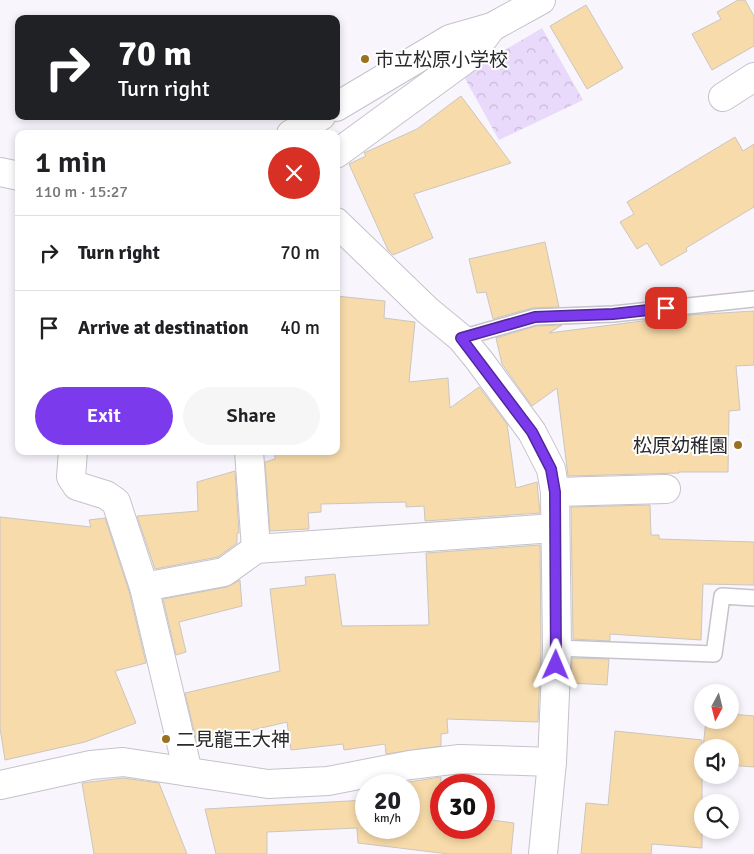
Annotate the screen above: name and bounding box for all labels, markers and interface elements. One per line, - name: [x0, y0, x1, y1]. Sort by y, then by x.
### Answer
- text: 70 m: [118, 32, 192, 75]
- icon: right: [35, 35, 100, 100]
- place label: 市立松原小学校: [375, 48, 508, 72]
- marker: 市立松原小学校: [359, 53, 371, 65]
- text: Turn right: [118, 75, 210, 102]
- text: 1 min: [35, 144, 107, 181]
- button: close: [268, 147, 320, 199]
- text: 110 m · 15:27: [35, 182, 128, 202]
- icon: right: [35, 239, 63, 267]
- text: Turn right: [78, 241, 160, 265]
- text: 70 m: [280, 241, 320, 265]
- pin: [645, 287, 687, 329]
- icon: arrive: [652, 294, 680, 322]
- icon: arrive: [35, 314, 63, 342]
- text: Arrive at destination: [78, 316, 249, 340]
- text: 40 m: [280, 316, 320, 340]
- button: Exit: [35, 387, 173, 445]
- button: Share: [183, 387, 320, 445]
- place label: 松原幼稚園: [633, 434, 728, 458]
- marker: 松原幼稚園: [732, 439, 744, 451]
- position arrow: [529, 638, 581, 690]
- north arrow: [694, 684, 739, 729]
- map controls: [694, 684, 739, 839]
- place label: 二見龍王大神: [176, 728, 290, 752]
- marker: 二見龍王大神: [160, 733, 172, 745]
- button: sound: [694, 739, 739, 784]
- speed limit sign: 30: [430, 774, 495, 839]
- text: 20: [374, 785, 401, 816]
- button: search: [694, 794, 739, 839]
- text: km/h: [374, 811, 401, 826]

